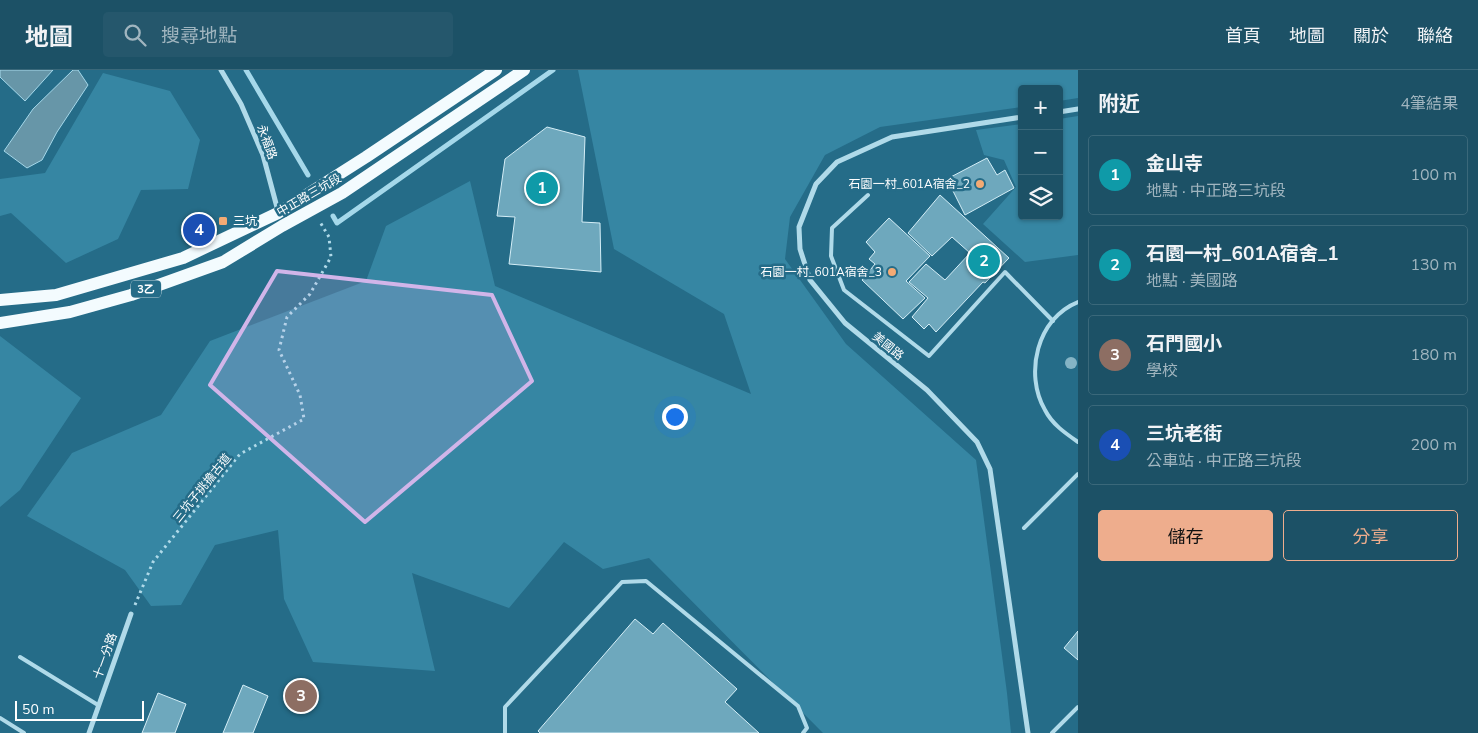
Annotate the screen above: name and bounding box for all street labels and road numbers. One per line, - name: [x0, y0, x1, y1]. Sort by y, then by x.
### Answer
- street label: 永福路: [253, 122, 281, 162]
- street label: 中正路三坑段: [274, 170, 344, 220]
- road number: 3乙: [131, 280, 161, 298]
- street label: 美國路: [869, 328, 907, 364]
- street label: 三坑子挑擔古道: [169, 450, 235, 526]
- street label: 十一分路: [89, 631, 121, 681]

